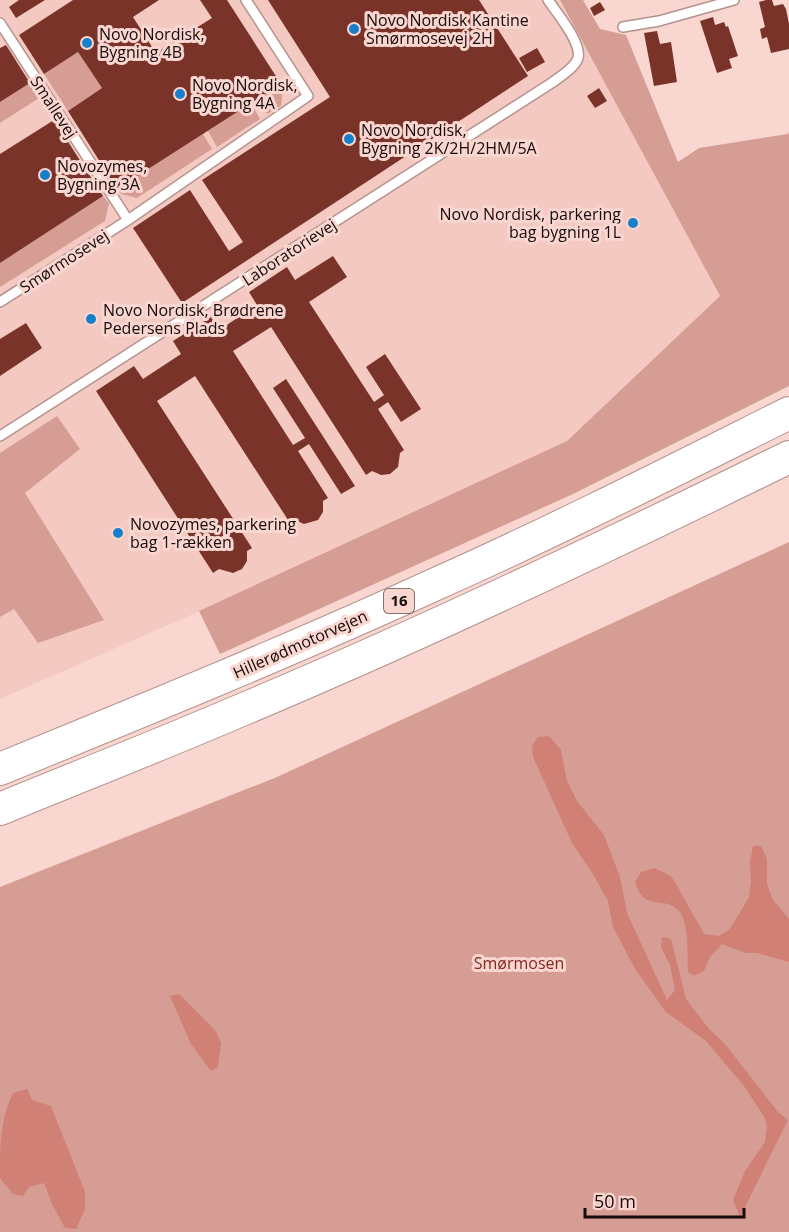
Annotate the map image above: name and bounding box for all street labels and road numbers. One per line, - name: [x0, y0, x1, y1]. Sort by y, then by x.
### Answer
- street label: Smallevej: [26, 71, 82, 143]
- street label: Laboratorievej: [238, 213, 340, 291]
- street label: Smørmosevej: [15, 224, 113, 298]
- road number: 16: [384, 589, 414, 613]
- street label: Hillerødmotorvejen: [229, 604, 371, 684]

